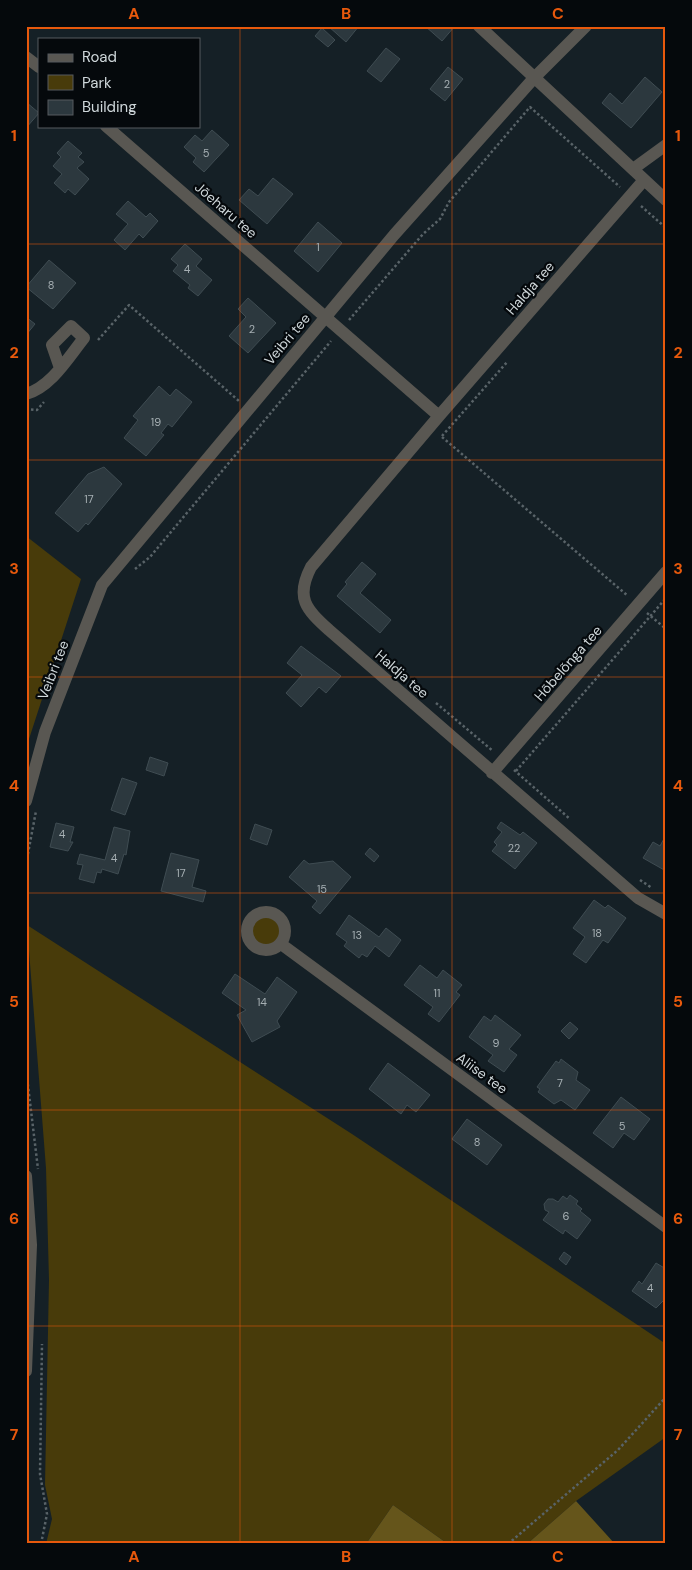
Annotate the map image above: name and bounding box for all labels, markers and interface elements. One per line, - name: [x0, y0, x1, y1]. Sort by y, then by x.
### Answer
- text: A: [128, 3, 140, 24]
- text: B: [341, 3, 351, 24]
- text: C: [552, 3, 564, 24]
- legend: [38, 38, 200, 128]
- text: Road: [82, 47, 117, 67]
- text: Park: [82, 73, 112, 93]
- house number: 2: [444, 77, 450, 91]
- text: Building: [82, 97, 137, 117]
- text: 1: [11, 125, 17, 146]
- text: 1: [675, 125, 681, 146]
- house number: 5: [203, 146, 210, 160]
- street label: Jõeharu tee: [191, 178, 261, 242]
- house number: 1: [316, 240, 320, 254]
- street label: Haldja tee: [502, 258, 558, 318]
- house number: 4: [184, 262, 191, 276]
- house number: 8: [48, 278, 54, 292]
- street label: Veibri tee: [260, 309, 314, 369]
- house number: 2: [249, 322, 255, 336]
- text: 2: [9, 342, 19, 363]
- text: 2: [673, 342, 683, 363]
- house number: 19: [151, 415, 161, 429]
- house number: 17: [84, 492, 94, 506]
- text: 3: [9, 558, 19, 579]
- text: 3: [673, 558, 683, 579]
- street label: Hõbelõnga tee: [530, 621, 606, 705]
- street label: Veibri tee: [33, 638, 73, 702]
- street label: Haldja tee: [372, 646, 432, 702]
- text: 4: [9, 775, 19, 796]
- text: 4: [673, 775, 683, 796]
- house number: 4: [59, 827, 66, 841]
- house number: 22: [508, 841, 520, 855]
- house number: 4: [111, 851, 118, 865]
- house number: 17: [176, 866, 186, 880]
- house number: 15: [317, 882, 327, 896]
- house number: 18: [592, 926, 602, 940]
- house number: 13: [352, 928, 362, 942]
- house number: 11: [434, 986, 440, 1000]
- text: 5: [9, 991, 19, 1012]
- text: 5: [673, 991, 683, 1012]
- house number: 14: [257, 995, 267, 1009]
- house number: 9: [493, 1036, 500, 1050]
- street label: Aliise tee: [453, 1048, 511, 1098]
- house number: 7: [557, 1076, 563, 1090]
- house number: 5: [619, 1119, 626, 1133]
- house number: 8: [474, 1135, 480, 1149]
- text: 6: [9, 1208, 19, 1229]
- text: 6: [673, 1208, 683, 1229]
- house number: 6: [563, 1209, 570, 1223]
- house number: 4: [647, 1281, 654, 1295]
- text: 7: [10, 1424, 19, 1445]
- text: 7: [674, 1424, 683, 1445]
- text: A: [128, 1546, 140, 1567]
- text: B: [341, 1546, 351, 1567]
- text: C: [552, 1546, 564, 1567]

